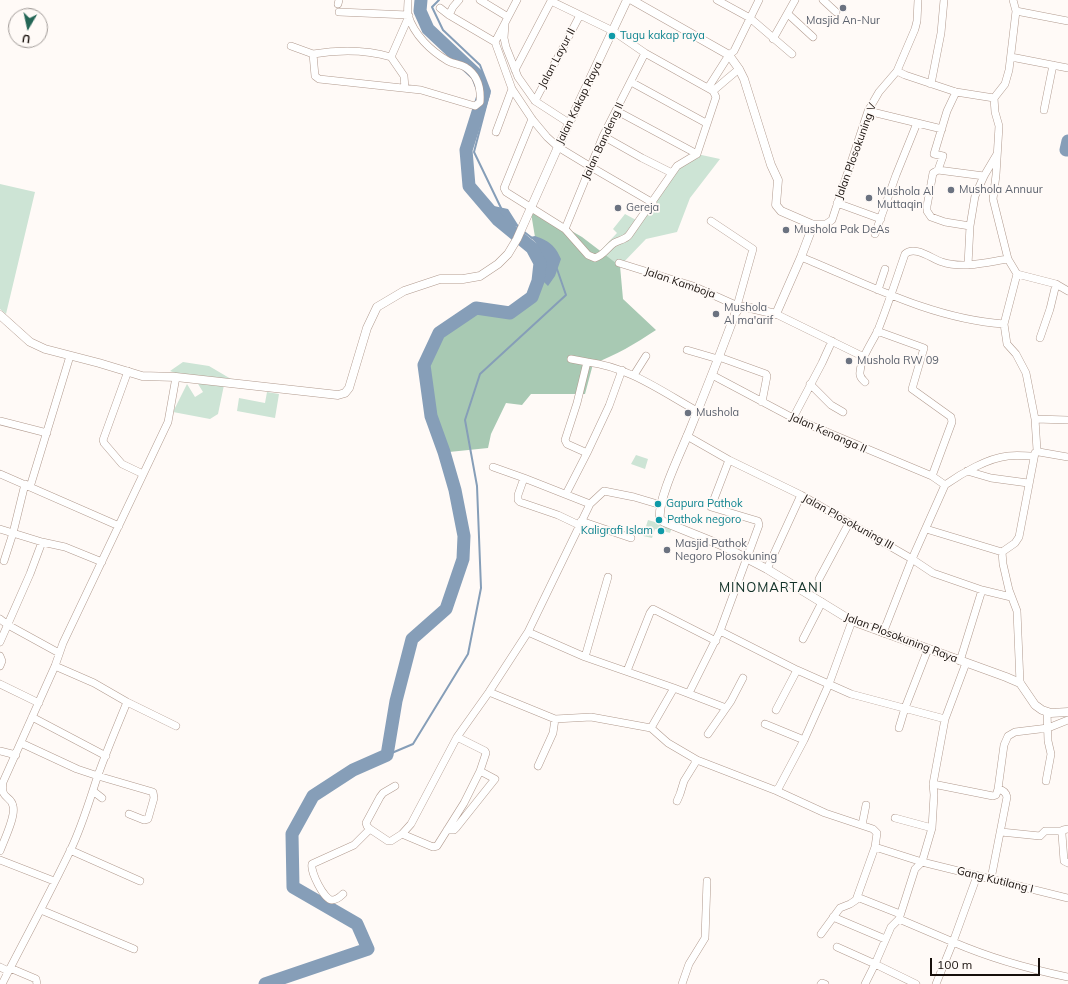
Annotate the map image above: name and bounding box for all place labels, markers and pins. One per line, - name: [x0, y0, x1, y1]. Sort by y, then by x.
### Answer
- marker: Masjid An-Nur: [838, 3, 848, 13]
- place label: Masjid An-Nur: [806, 14, 880, 28]
- place label: Tugu kakap raya: [620, 29, 705, 43]
- marker: Tugu kakap raya: [607, 31, 617, 41]
- place label: Mushola Annuur: [959, 183, 1043, 197]
- place label: Mushola Al Muttaqin: [877, 185, 934, 211]
- marker: Mushola Annuur: [946, 185, 956, 195]
- marker: Mushola Al Muttaqin: [864, 193, 874, 203]
- place label: Gereja: [626, 201, 659, 215]
- marker: Gereja: [613, 203, 623, 213]
- place label: Mushola Pak DeAs: [794, 223, 890, 237]
- marker: Mushola Pak DeAs: [781, 225, 791, 235]
- place label: Mushola Al ma'arif: [724, 301, 773, 327]
- marker: Mushola Al ma'arif: [711, 309, 721, 319]
- place label: Mushola RW 09: [857, 354, 939, 368]
- marker: Mushola RW 09: [844, 356, 854, 366]
- place label: Mushola: [696, 406, 739, 420]
- marker: Mushola: [683, 408, 693, 418]
- place label: Gapura Pathok: [666, 497, 743, 511]
- marker: Gapura Pathok: [653, 499, 663, 509]
- place label: Pathok negoro: [667, 513, 741, 527]
- marker: Pathok negoro: [654, 515, 664, 525]
- place label: Kaligrafi Islam: [581, 524, 653, 538]
- marker: Kaligrafi Islam: [656, 526, 666, 536]
- place label: Masjid Pathok Negoro Plosokuning: [675, 537, 777, 563]
- marker: Masjid Pathok Negoro Plosokuning: [662, 545, 672, 555]

